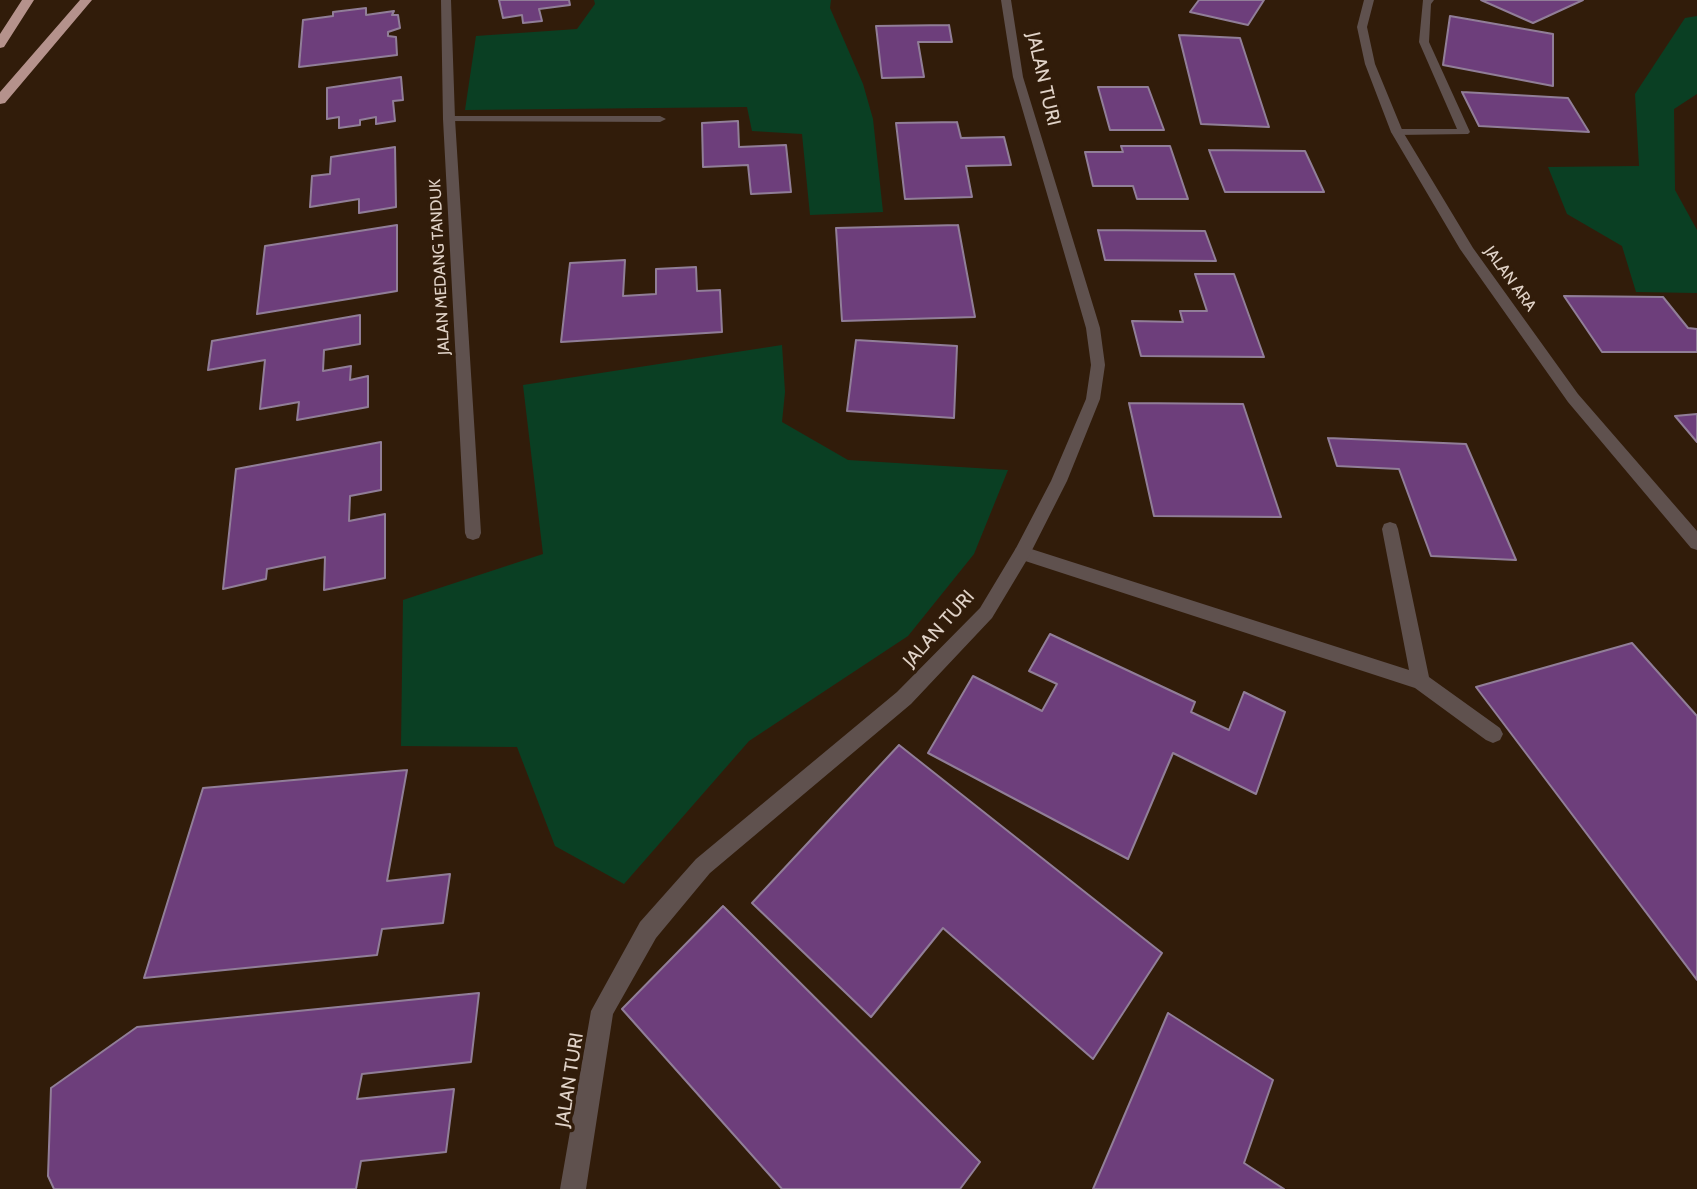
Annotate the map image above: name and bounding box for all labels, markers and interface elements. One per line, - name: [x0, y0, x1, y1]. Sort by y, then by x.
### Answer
- street label: JALAN TURI: [1021, 30, 1065, 128]
- street label: JALAN MEDANG TANDUK: [426, 178, 454, 356]
- street label: JALAN ARA: [1480, 243, 1540, 315]
- street label: JALAN TURI: [899, 586, 979, 672]
- street label: JALAN TURI: [551, 1031, 589, 1129]

